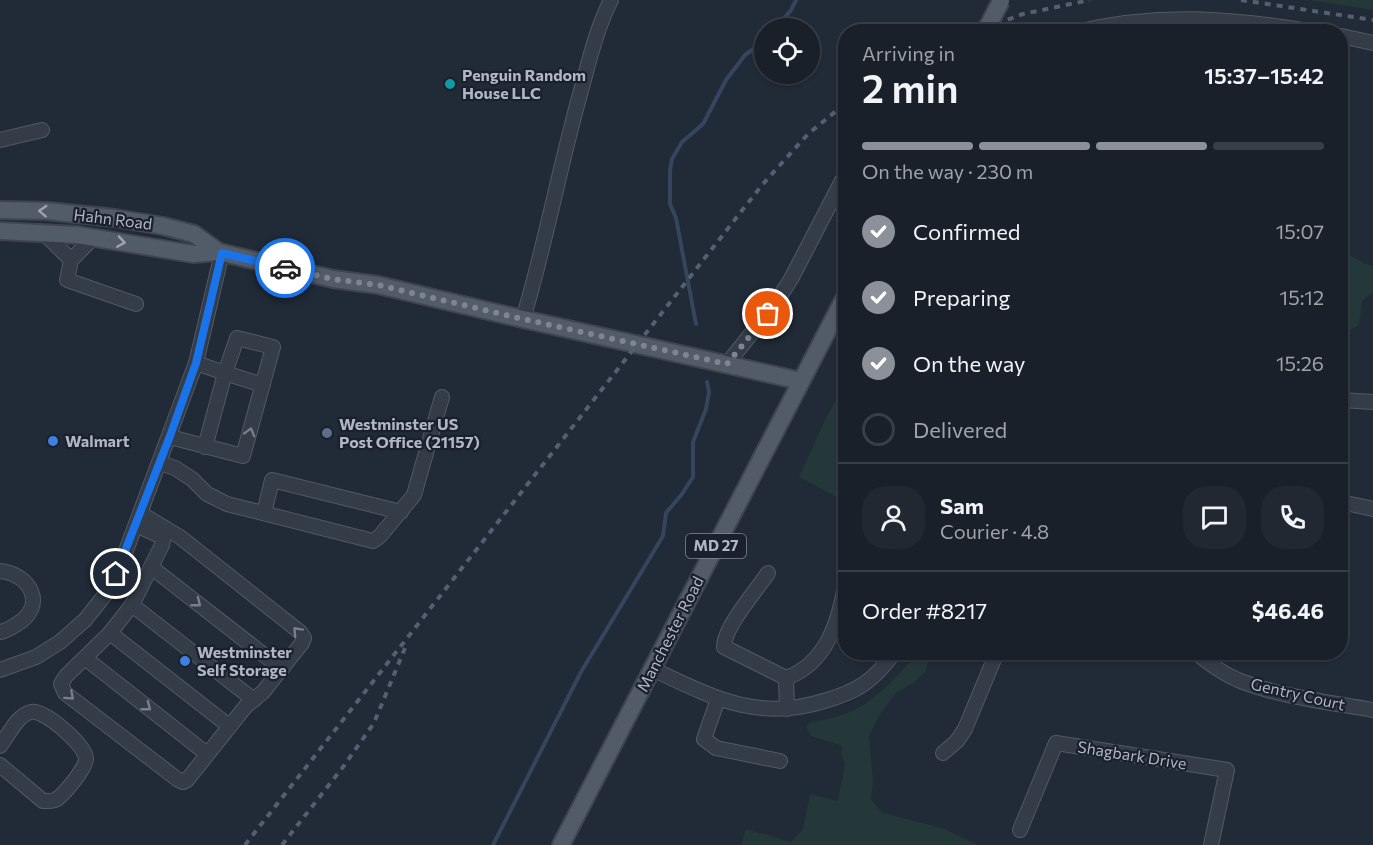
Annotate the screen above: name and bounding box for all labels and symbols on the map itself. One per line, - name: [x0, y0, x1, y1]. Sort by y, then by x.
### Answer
- place label: Penguin Random House LLC: [462, 65, 586, 102]
- marker: Penguin Random House LLC: [443, 77, 457, 91]
- street label: Hahn Road: [73, 204, 153, 233]
- one-way arrow: [38, 205, 47, 218]
- one-way arrow: [115, 235, 125, 248]
- courier: [255, 238, 315, 298]
- pin: [742, 288, 793, 339]
- place label: Westminster US Post Office (21157): [339, 414, 480, 451]
- marker: Westminster US Post Office (21157): [320, 426, 334, 440]
- one-way arrow: [243, 427, 255, 438]
- place label: Walmart: [65, 431, 130, 450]
- marker: Walmart: [46, 434, 60, 448]
- road number: MD 27: [686, 534, 746, 558]
- pin: [90, 548, 141, 599]
- street label: Manchester Road: [632, 573, 707, 695]
- one-way arrow: [191, 595, 202, 606]
- one-way arrow: [293, 627, 304, 638]
- place label: Westminster Self Storage: [197, 642, 292, 679]
- marker: Westminster Self Storage: [178, 654, 192, 668]
- street label: Gentry Court: [1249, 673, 1347, 714]
- one-way arrow: [64, 689, 74, 700]
- one-way arrow: [141, 700, 152, 711]
- street label: Shagbark Drive: [1076, 737, 1188, 773]

